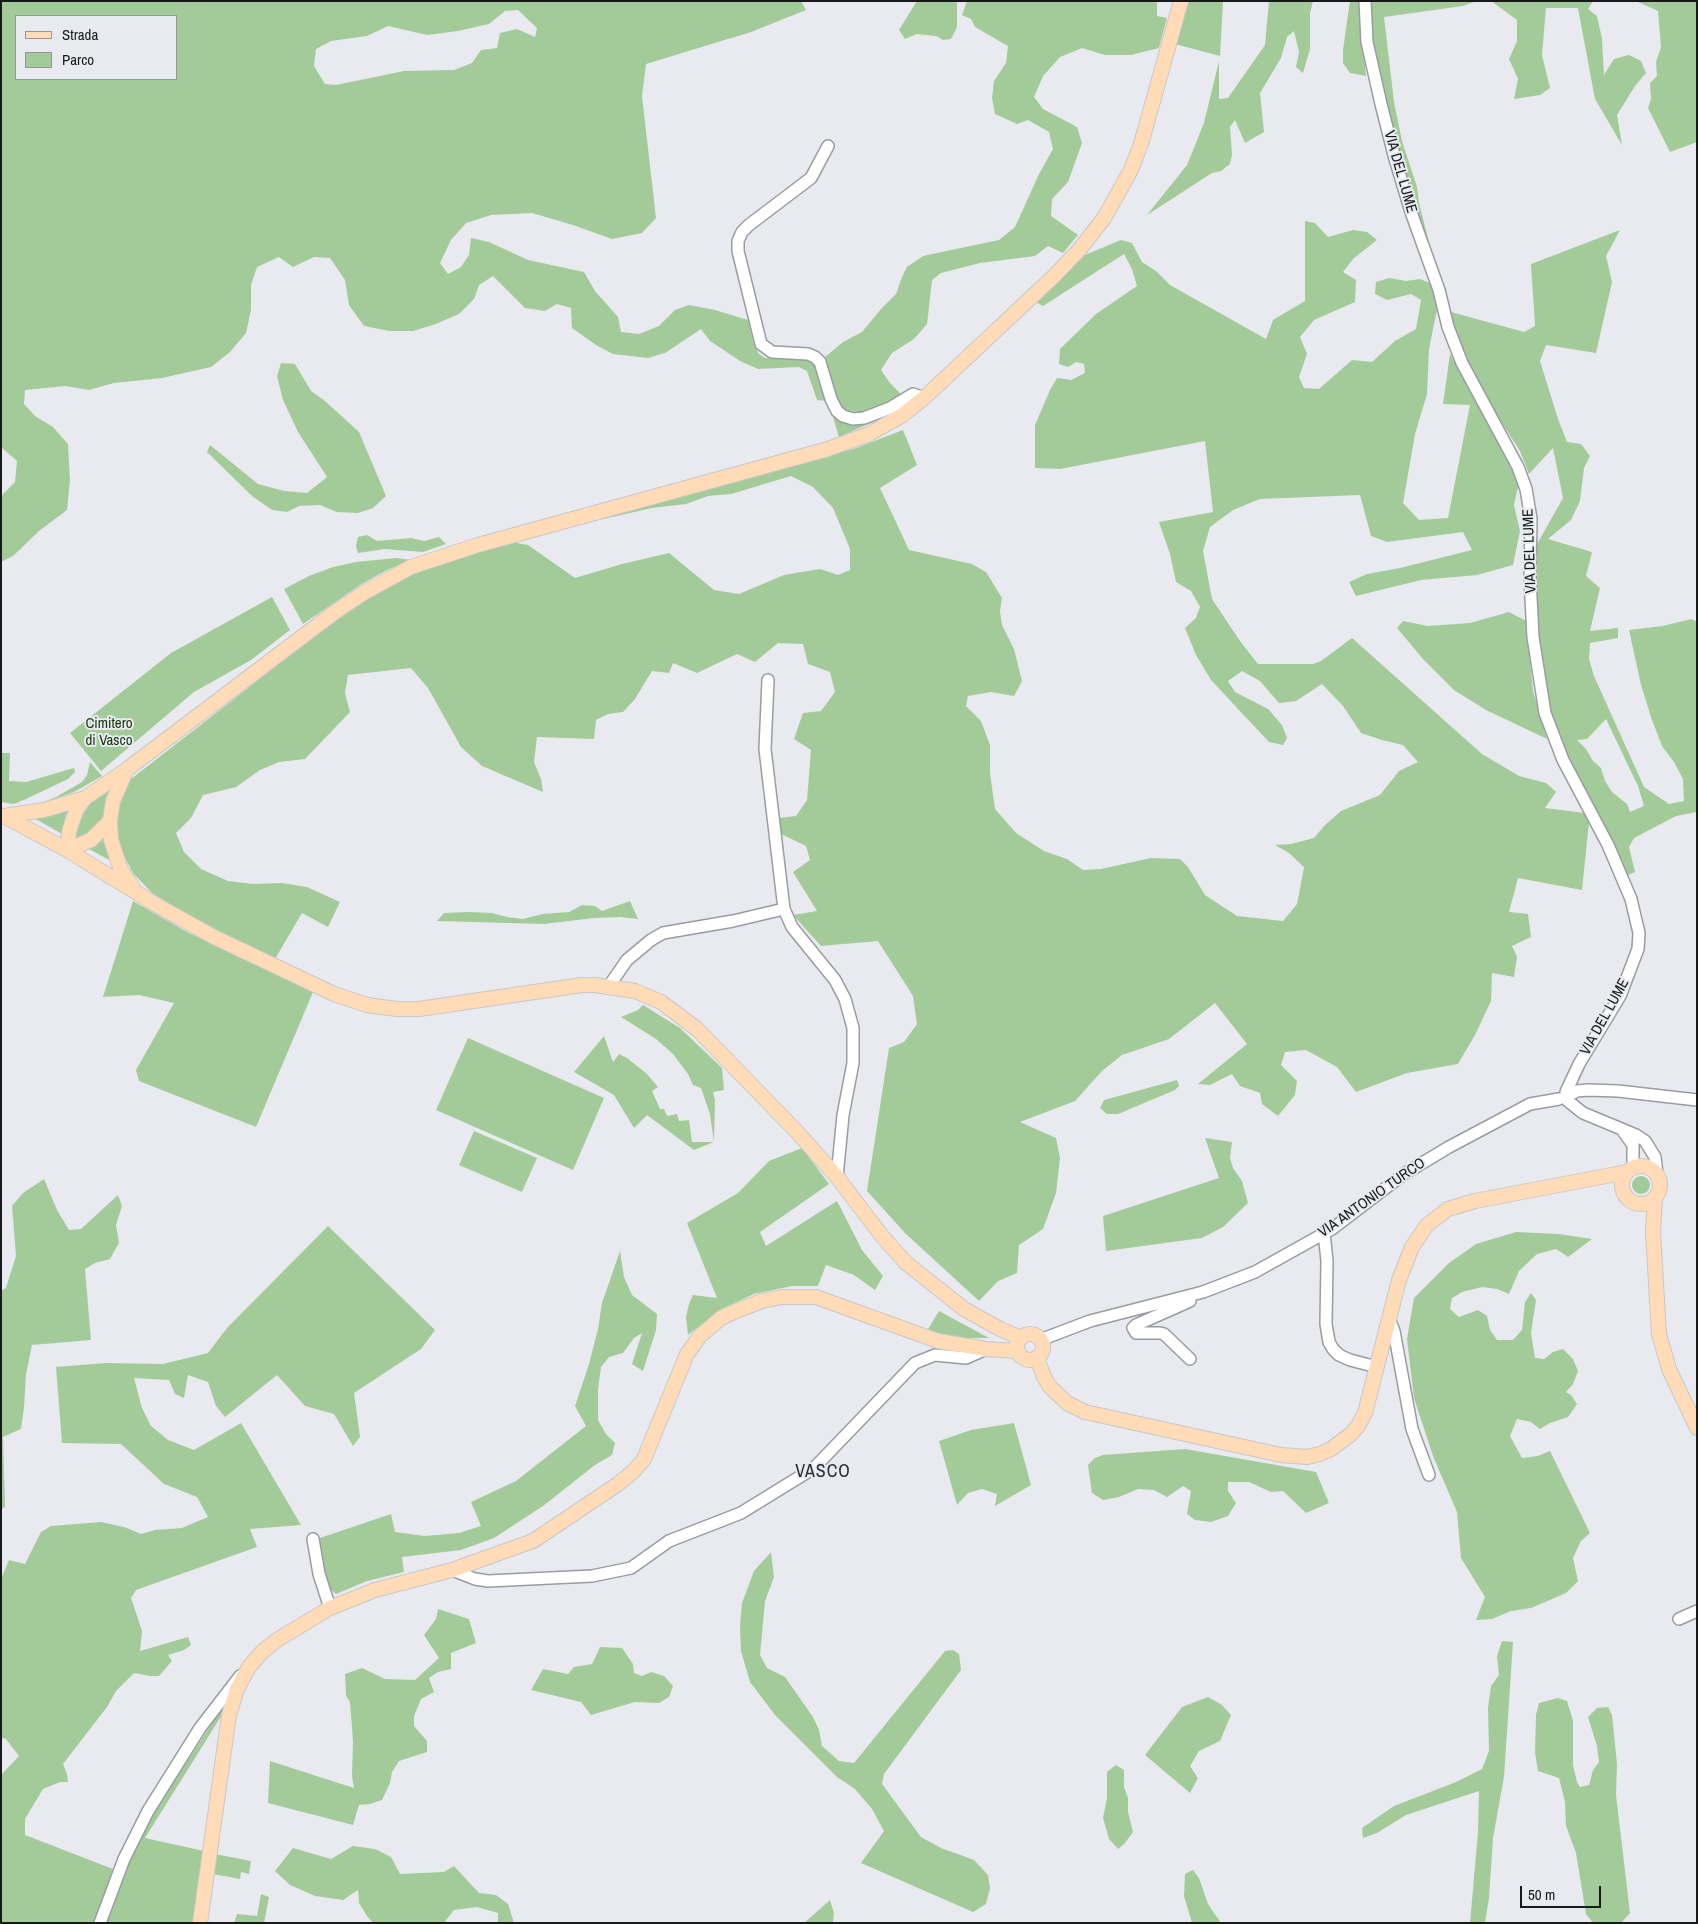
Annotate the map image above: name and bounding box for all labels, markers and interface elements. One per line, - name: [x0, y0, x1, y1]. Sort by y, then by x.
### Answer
- legend: [15, 15, 178, 80]
- text: Strada: [62, 24, 98, 45]
- text: Parco: [62, 49, 94, 70]
- street label: VIA DEL LUME: [1380, 129, 1420, 215]
- street label: VIA DEL LUME: [1520, 508, 1540, 594]
- park label: Cimitero di Vasco: [85, 715, 133, 750]
- street label: VIA DEL LUME: [1577, 976, 1633, 1058]
- street label: VIA ANTONIO TURCO: [1315, 1154, 1429, 1242]
- district label: VASCO: [795, 1461, 851, 1483]
- scale bar: [1523, 1876, 1604, 1908]
- text: 50 m: [1528, 1884, 1555, 1905]

